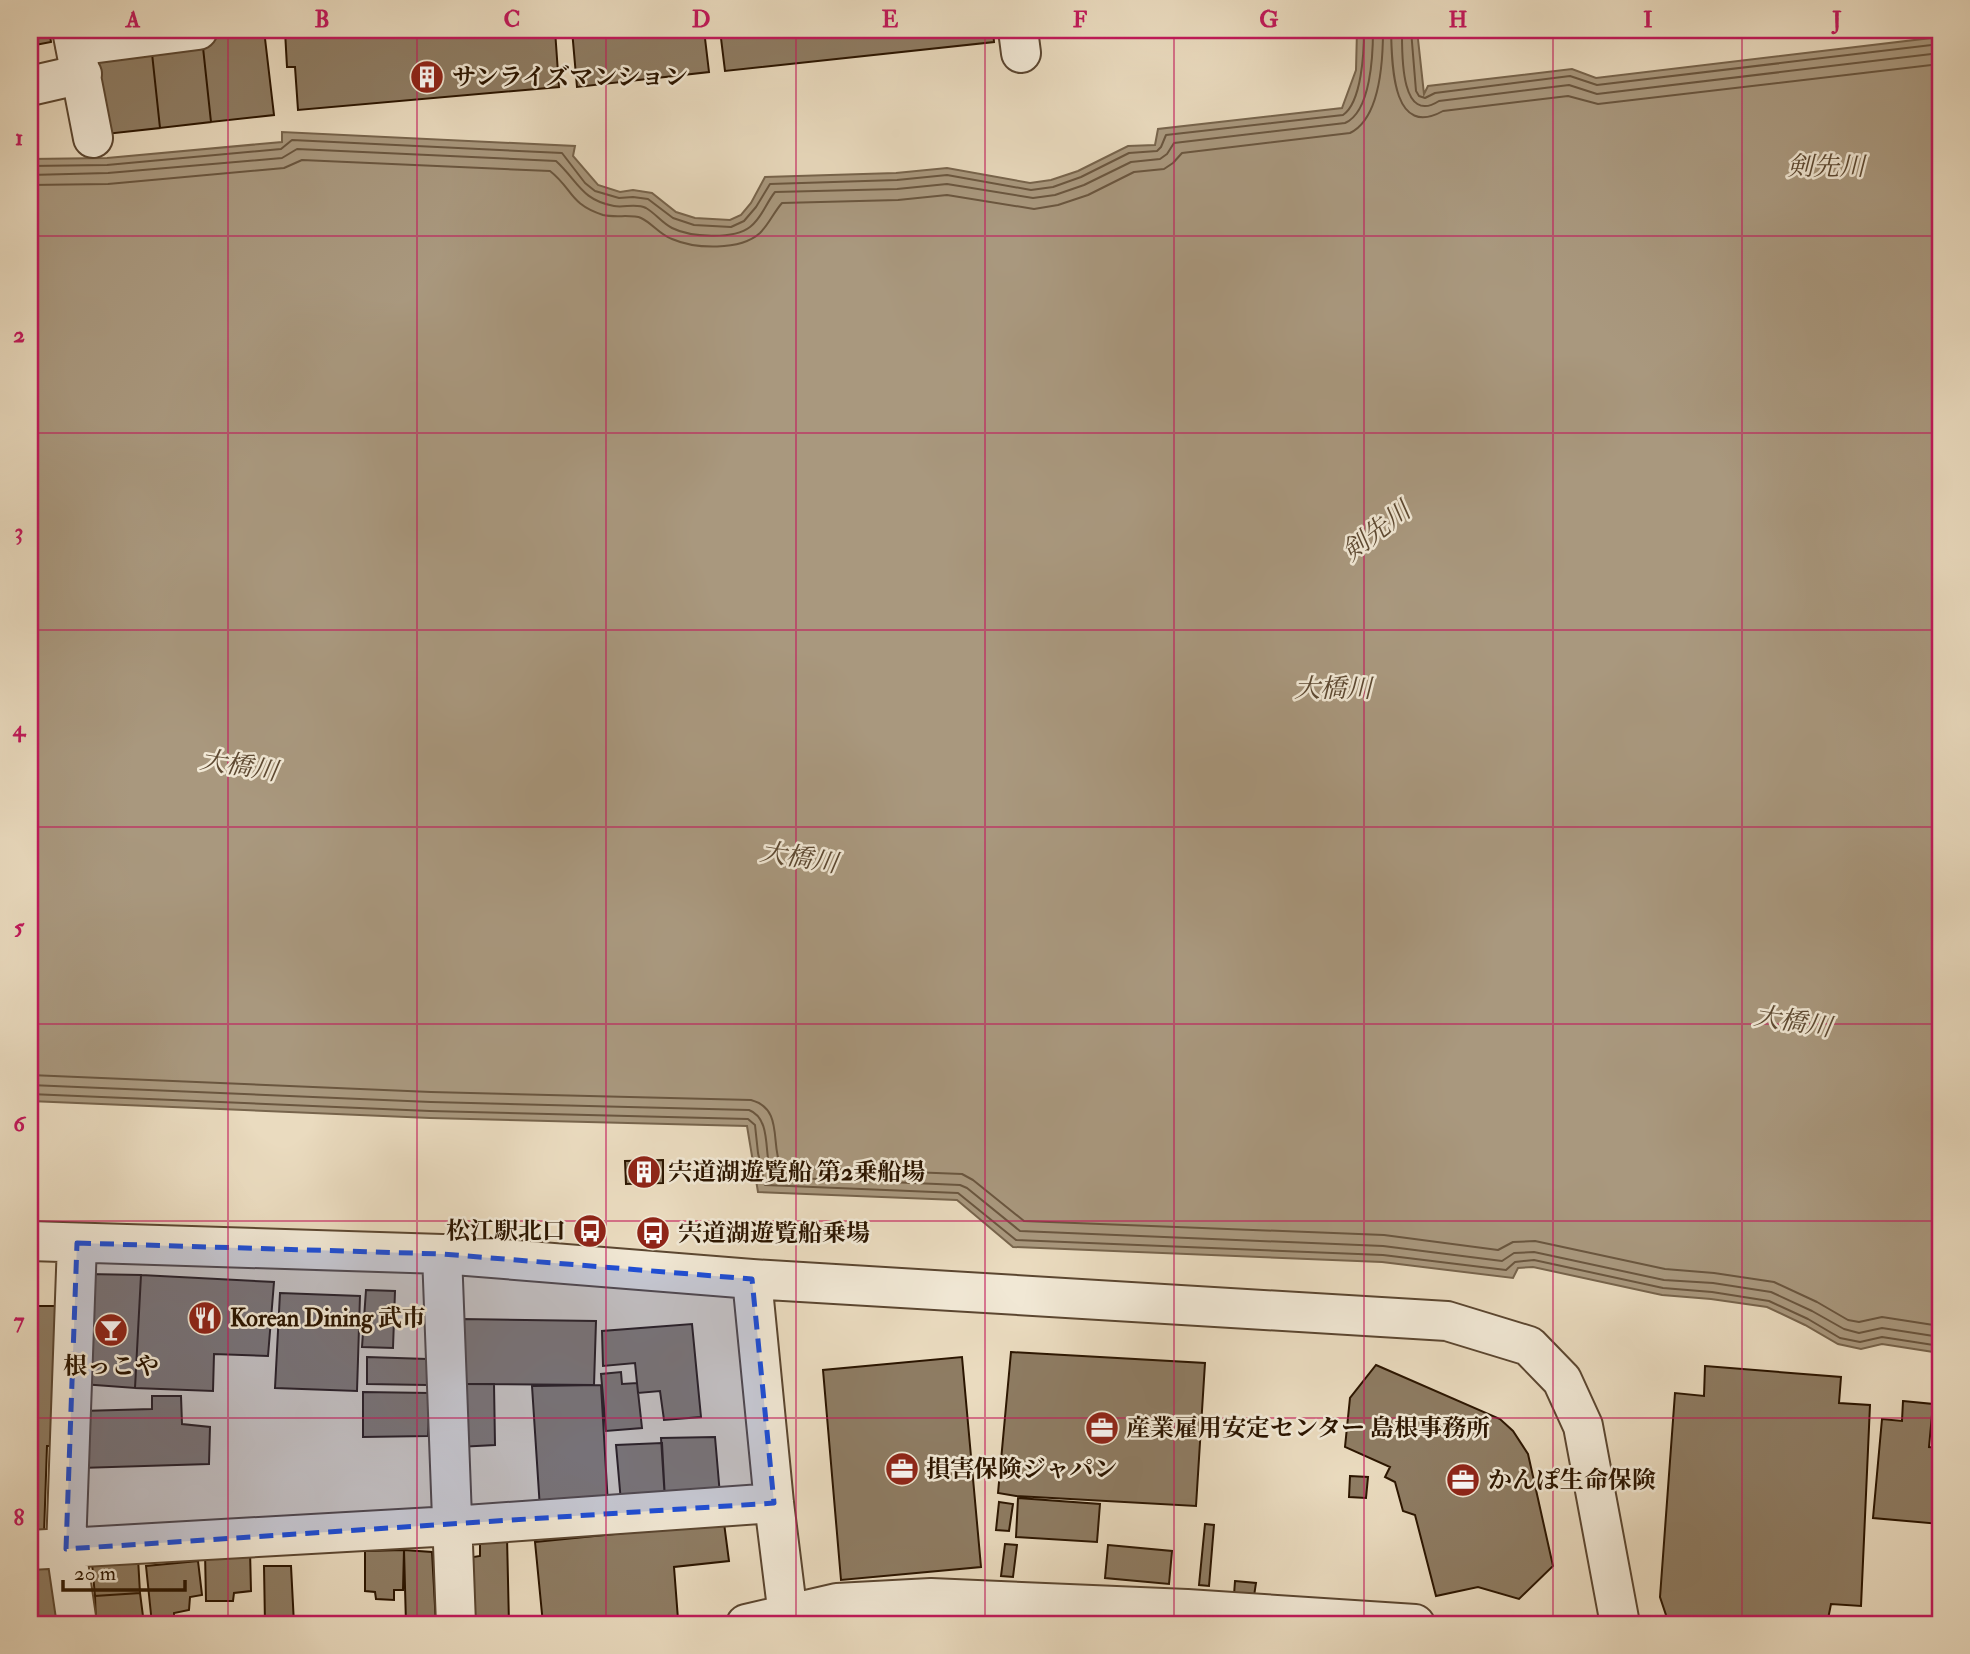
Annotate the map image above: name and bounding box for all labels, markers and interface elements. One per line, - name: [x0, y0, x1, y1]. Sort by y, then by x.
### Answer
- text: A: [125, 5, 141, 34]
- text: B: [314, 5, 330, 34]
- text: C: [504, 5, 520, 34]
- text: D: [692, 5, 710, 34]
- text: E: [882, 5, 899, 34]
- text: F: [1073, 5, 1088, 34]
- text: G: [1259, 5, 1279, 34]
- text: H: [1449, 5, 1468, 34]
- text: I: [1643, 5, 1653, 34]
- text: J: [1831, 5, 1842, 35]
- building icon: サンライズマンション: [408, 58, 446, 96]
- place label: サンライズマンション: [452, 62, 688, 93]
- text: 1: [15, 123, 23, 152]
- water label: 剣先川: [1787, 151, 1868, 183]
- text: 2: [13, 320, 25, 349]
- water label: 剣先川: [1336, 493, 1420, 568]
- text: 3: [15, 517, 23, 546]
- water label: 大橋川: [1294, 673, 1375, 705]
- text: 4: [12, 714, 27, 743]
- water label: 大橋川: [198, 744, 283, 788]
- water label: 大橋川: [758, 836, 843, 880]
- text: 5: [14, 912, 25, 941]
- water label: 大橋川: [1752, 1000, 1837, 1044]
- text: 6: [13, 1109, 27, 1138]
- building icon: 宍道湖遊覧船 第2乗船場: [625, 1153, 663, 1191]
- place label: 宍道湖遊覧船 第2乗船場: [668, 1157, 925, 1188]
- bus stop icon: 松江駅北口: [571, 1212, 609, 1250]
- bus stop icon: 宍道湖遊覧船乗場: [634, 1214, 672, 1252]
- place label: 松江駅北口: [446, 1216, 566, 1247]
- place label: 宍道湖遊覧船乗場: [678, 1218, 870, 1249]
- restaurant icon: Korean Dining 武市: [186, 1299, 224, 1337]
- place label: Korean Dining 武市: [230, 1303, 426, 1334]
- text: 7: [14, 1306, 25, 1335]
- bar icon: 根っこや: [92, 1311, 130, 1349]
- place label: 根っこや: [63, 1351, 159, 1382]
- office icon: 産業雇用安定センター 島根事務所: [1083, 1409, 1121, 1447]
- place label: 産業雇用安定センター 島根事務所: [1126, 1413, 1490, 1444]
- office icon: 損害保険ジャパン: [883, 1450, 921, 1488]
- place label: 損害保険ジャパン: [926, 1454, 1118, 1485]
- office icon: かんぽ生命保険: [1444, 1461, 1482, 1499]
- place label: かんぽ生命保険: [1488, 1465, 1656, 1496]
- text: 8: [14, 1503, 25, 1532]
- scale bar: [63, 1549, 186, 1593]
- text: 20 m: [74, 1560, 116, 1587]

